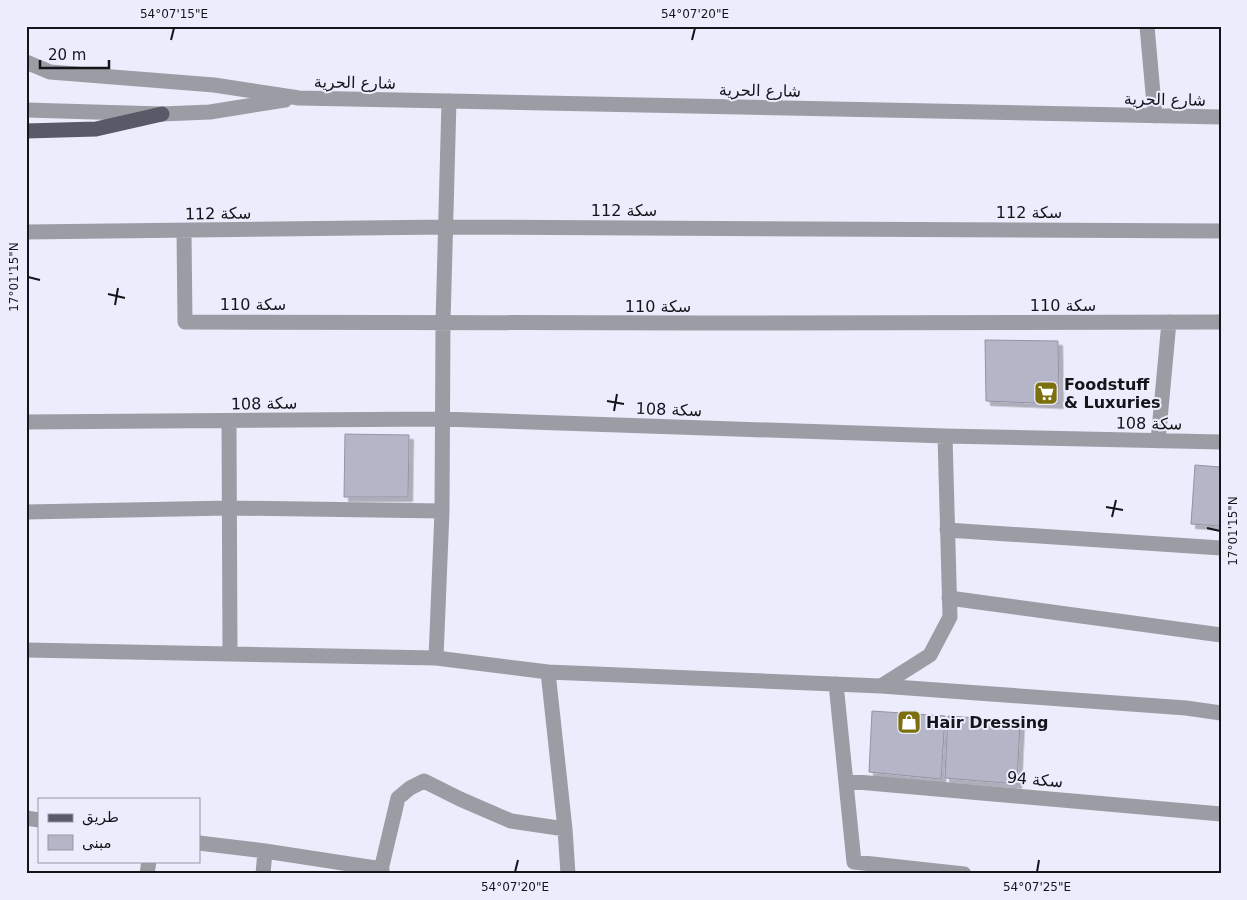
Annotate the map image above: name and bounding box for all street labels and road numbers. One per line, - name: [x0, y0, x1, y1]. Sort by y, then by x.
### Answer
- street label: شارع الحرية: [314, 72, 396, 94]
- street label: شارع الحرية: [719, 80, 801, 102]
- street label: شارع الحرية: [1124, 89, 1206, 111]
- street label: سكة 112: [591, 201, 657, 220]
- street label: سكة 112: [185, 203, 251, 224]
- street label: سكة 112: [996, 203, 1062, 222]
- street label: سكة 110: [220, 295, 286, 314]
- street label: سكة 110: [1030, 296, 1096, 315]
- street label: سكة 110: [625, 297, 691, 316]
- street label: سكة 108: [231, 393, 297, 414]
- street label: سكة 108: [635, 399, 703, 420]
- street label: سكة 108: [1116, 413, 1182, 434]
- street label: سكة 94: [1006, 768, 1064, 791]

